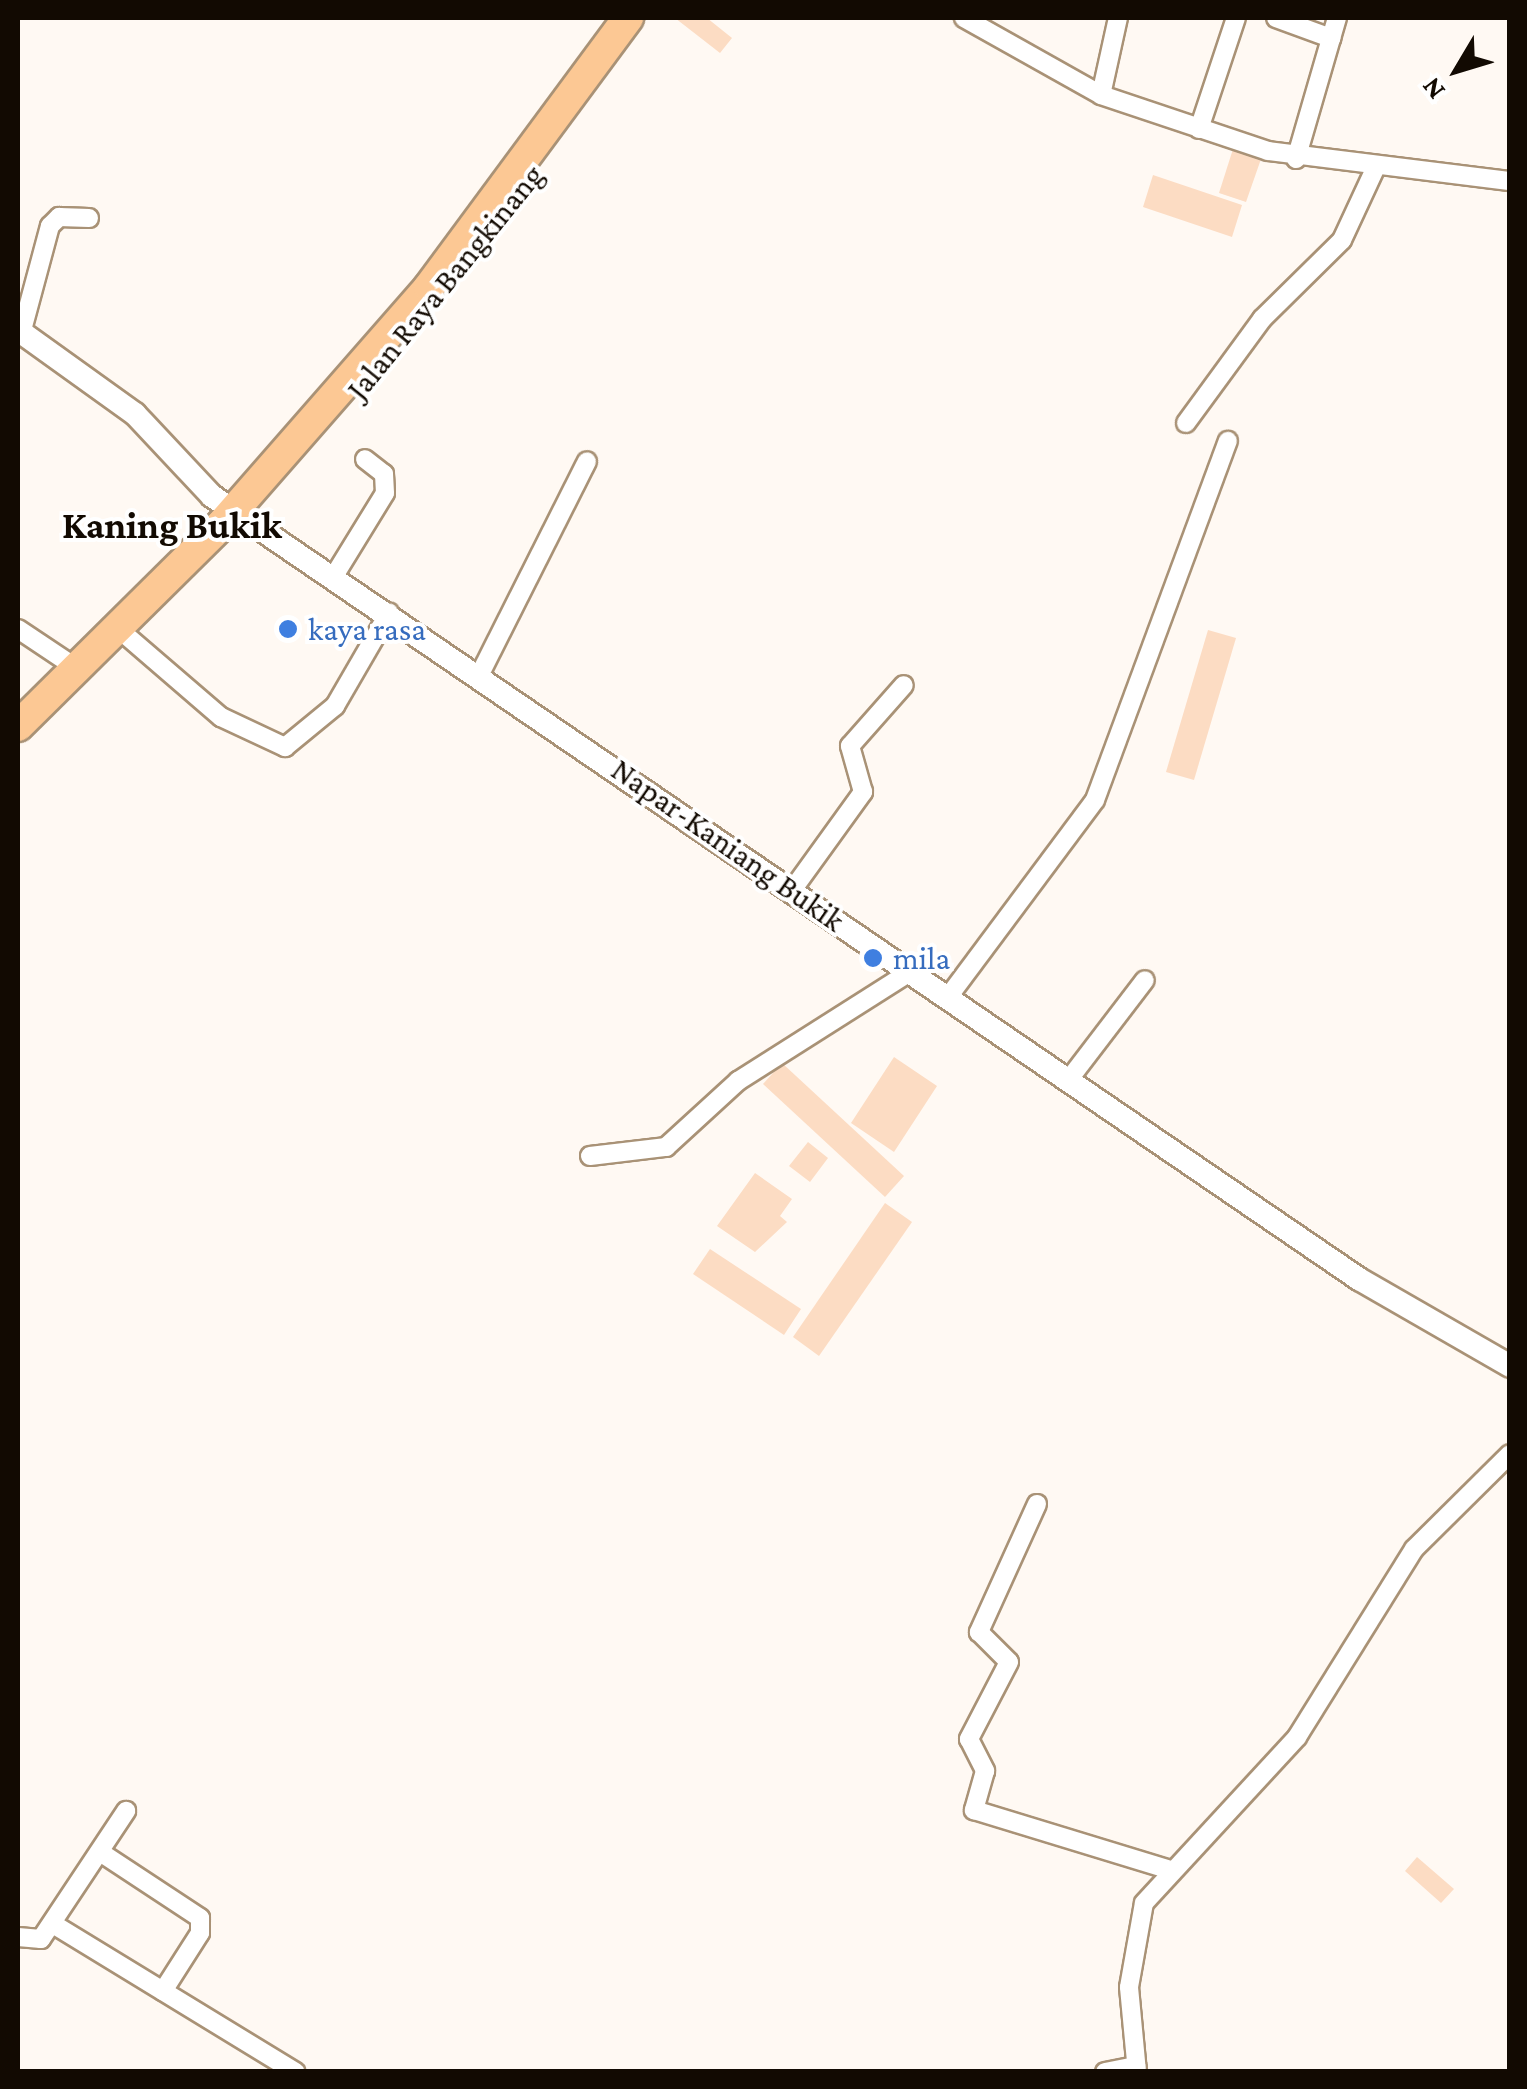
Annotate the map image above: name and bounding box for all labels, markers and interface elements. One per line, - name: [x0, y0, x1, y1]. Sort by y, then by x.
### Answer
- north arrow: [1407, 20, 1507, 120]
- text: N: [1415, 72, 1451, 106]
- street label: Jalan Raya Bangkinang: [338, 157, 552, 407]
- district label: Kaning Bukik: [62, 503, 282, 549]
- place label: kaya rasa: [308, 610, 426, 648]
- marker: kaya rasa: [277, 618, 299, 640]
- street label: Napar-Kaniang Bukik: [604, 750, 852, 940]
- place label: mila: [893, 939, 950, 977]
- marker: mila: [862, 947, 884, 969]

